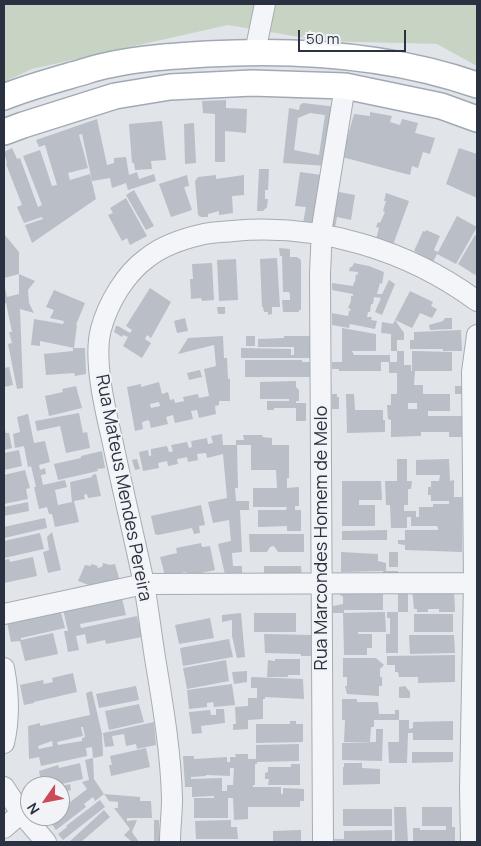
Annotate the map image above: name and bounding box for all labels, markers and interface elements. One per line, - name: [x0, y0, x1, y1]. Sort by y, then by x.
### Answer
- scale bar: [301, 20, 408, 52]
- text: 50 m: [306, 28, 340, 49]
- street label: Rua Mateus Mendes Pereira: [90, 373, 156, 603]
- street label: Rua Marcondes Homem de Melo: [311, 406, 333, 670]
- north arrow: [20, 776, 70, 826]
- text: N: [22, 800, 44, 818]

